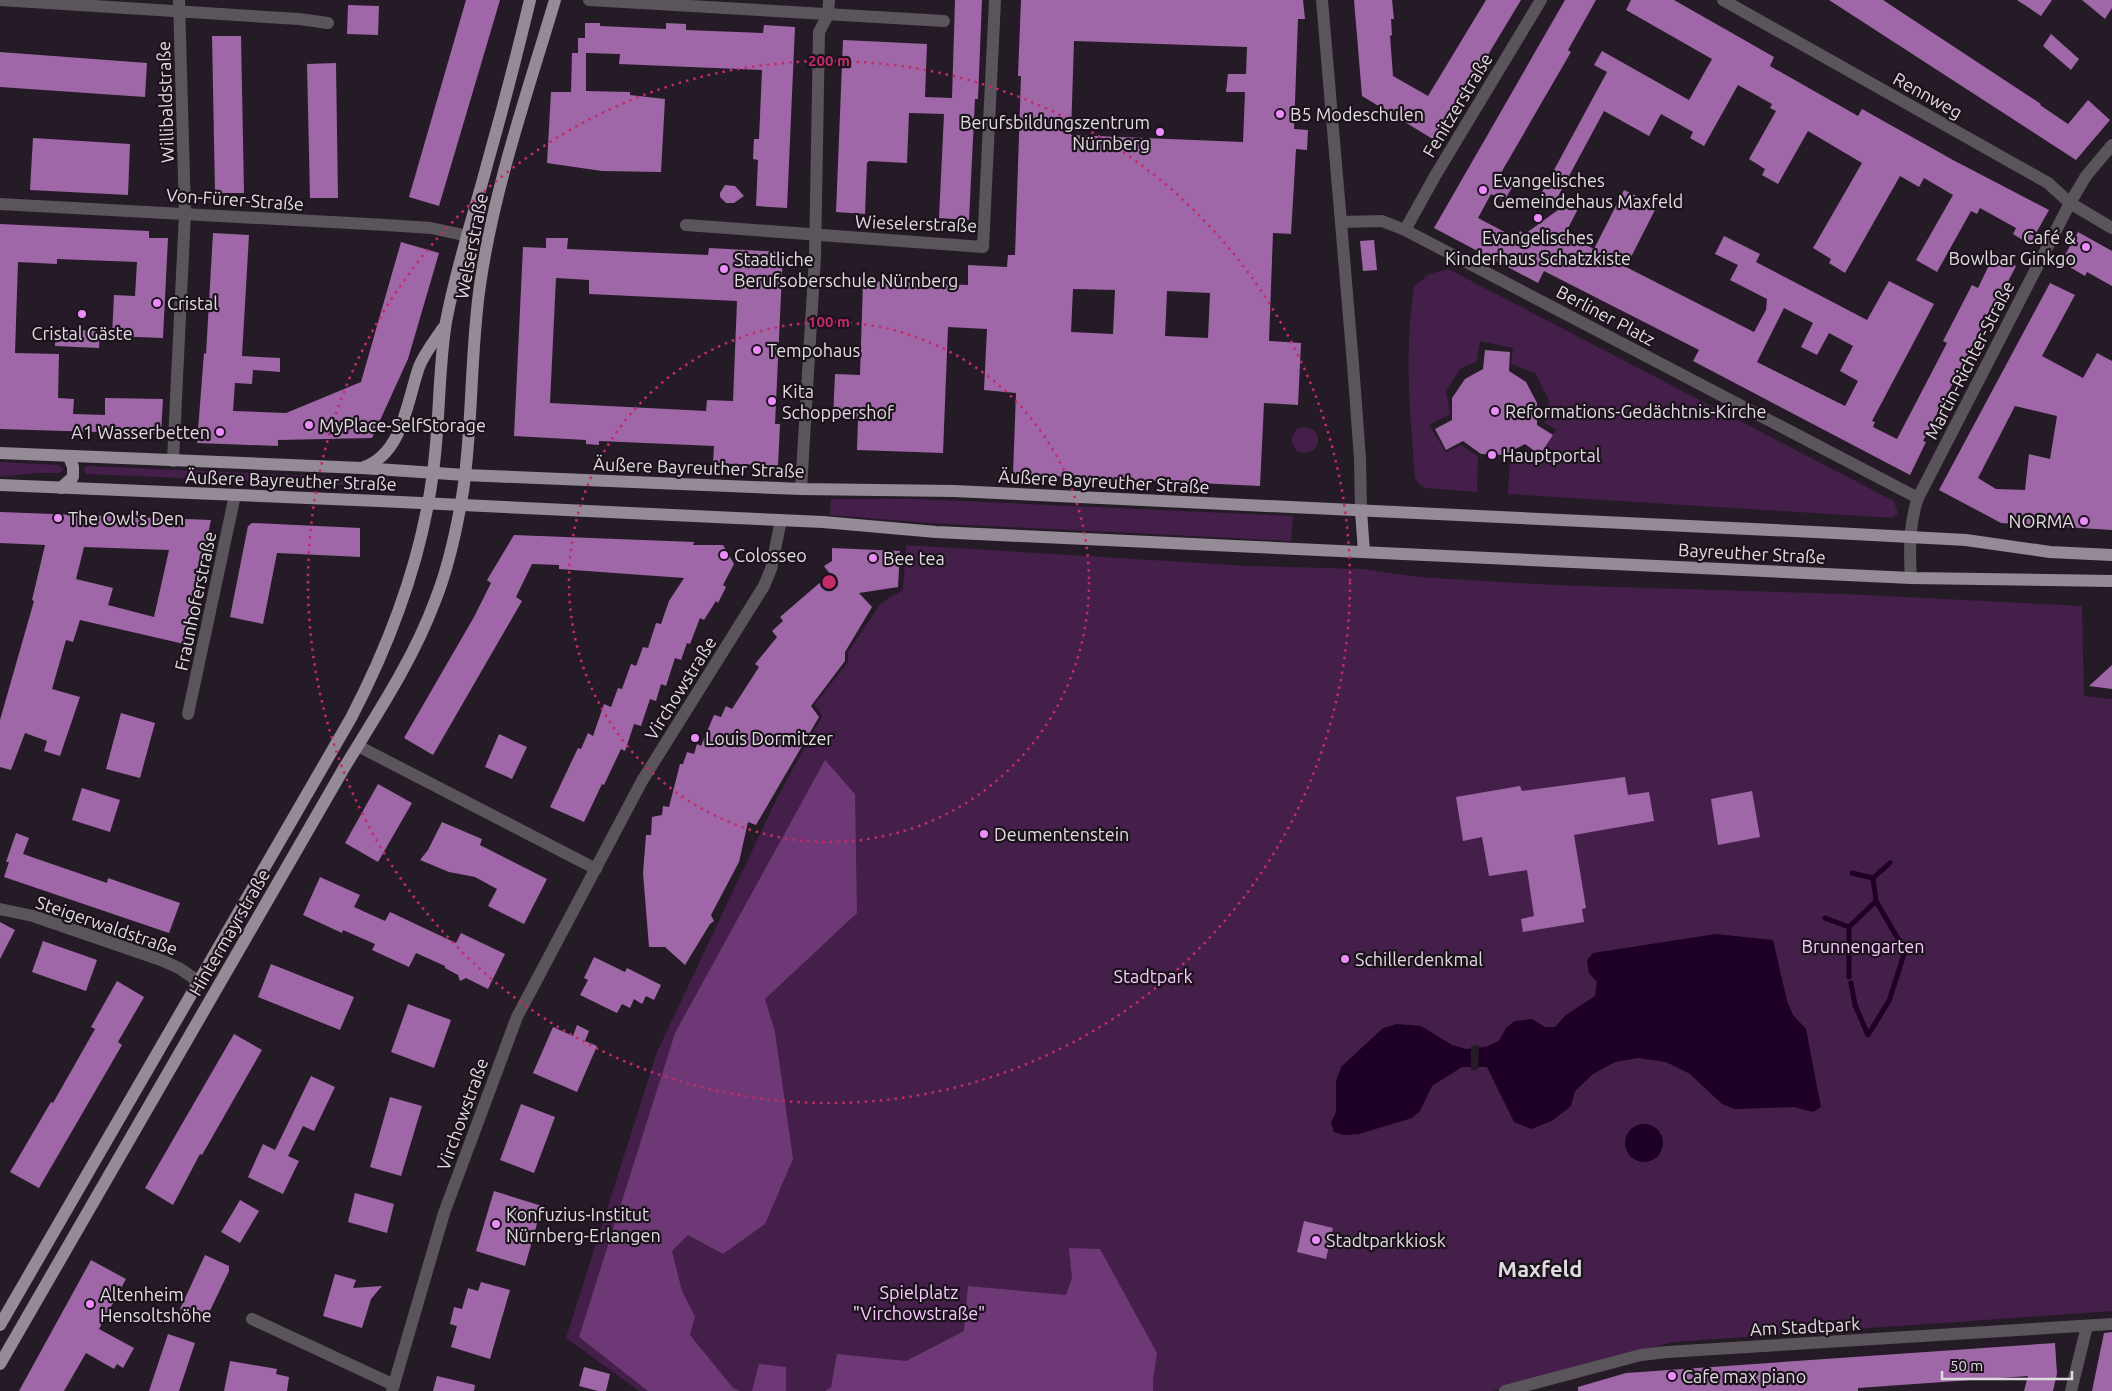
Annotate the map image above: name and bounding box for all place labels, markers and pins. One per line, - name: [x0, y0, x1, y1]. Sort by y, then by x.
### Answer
- place label: B5 Modeschulen: [1290, 104, 1424, 124]
- marker: B5 Modeschulen: [1274, 108, 1286, 120]
- place label: Berufsbildungszentrum Nürnberg: [960, 112, 1150, 153]
- marker: Berufsbildungszentrum Nürnberg: [1154, 126, 1166, 138]
- place label: Evangelisches Gemeindehaus Maxfeld: [1493, 170, 1683, 211]
- marker: Evangelisches Gemeindehaus Maxfeld: [1477, 184, 1489, 196]
- marker: Evangelisches Kinderhaus Schatzkiste: [1532, 212, 1544, 224]
- place label: Evangelisches Kinderhaus Schatzkiste: [1445, 227, 1631, 268]
- place label: Café & Bowlbar Ginkgo: [1948, 227, 2076, 268]
- marker: Café & Bowlbar Ginkgo: [2080, 241, 2092, 253]
- place label: Staatliche Berufsoberschule Nürnberg: [734, 249, 958, 290]
- marker: Staatliche Berufsoberschule Nürnberg: [718, 263, 730, 275]
- place label: Cristal: [167, 293, 218, 313]
- marker: Cristal: [151, 297, 163, 309]
- marker: Cristal Gäste: [76, 308, 88, 320]
- place label: Cristal Gäste: [31, 323, 133, 343]
- place label: Tempohaus: [767, 340, 860, 360]
- marker: Tempohaus: [751, 344, 763, 356]
- place label: Kita Schoppershof: [782, 381, 894, 422]
- marker: Kita Schoppershof: [766, 395, 778, 407]
- place label: Reformations-Gedächtnis-Kirche: [1505, 401, 1767, 421]
- marker: Reformations-Gedächtnis-Kirche: [1489, 405, 1501, 417]
- place label: MyPlace-SelfStorage: [319, 415, 486, 435]
- marker: MyPlace-SelfStorage: [303, 419, 315, 431]
- place label: A1 Wasserbetten: [71, 422, 210, 442]
- marker: A1 Wasserbetten: [214, 426, 226, 438]
- place label: Hauptportal: [1502, 445, 1601, 465]
- marker: Hauptportal: [1486, 449, 1498, 461]
- place label: The Owl's Den: [68, 508, 184, 528]
- place label: NORMA: [2009, 511, 2074, 531]
- marker: The Owl's Den: [52, 512, 64, 524]
- marker: NORMA: [2078, 515, 2090, 527]
- place label: Colosseo: [734, 545, 807, 565]
- place label: Bee tea: [883, 548, 945, 568]
- marker: Colosseo: [718, 549, 730, 561]
- marker: Bee tea: [867, 552, 879, 564]
- centre of rings: [820, 573, 838, 591]
- place label: Louis Dormitzer: [705, 728, 833, 748]
- marker: Louis Dormitzer: [689, 732, 701, 744]
- place label: Deumentenstein: [994, 824, 1129, 844]
- marker: Deumentenstein: [978, 828, 990, 840]
- place label: Schillerdenkmal: [1355, 949, 1483, 969]
- marker: Schillerdenkmal: [1339, 953, 1351, 965]
- place label: Konfuzius-Institut Nürnberg-Erlangen: [506, 1204, 661, 1245]
- marker: Konfuzius-Institut Nürnberg-Erlangen: [490, 1218, 502, 1230]
- place label: Stadtparkkiosk: [1326, 1230, 1446, 1250]
- marker: Stadtparkkiosk: [1310, 1234, 1322, 1246]
- place label: Altenheim Hensoltshöhe: [100, 1284, 212, 1325]
- marker: Altenheim Hensoltshöhe: [84, 1298, 96, 1310]
- place label: Cafe max piano: [1682, 1366, 1806, 1386]
- marker: Cafe max piano: [1666, 1370, 1678, 1382]

